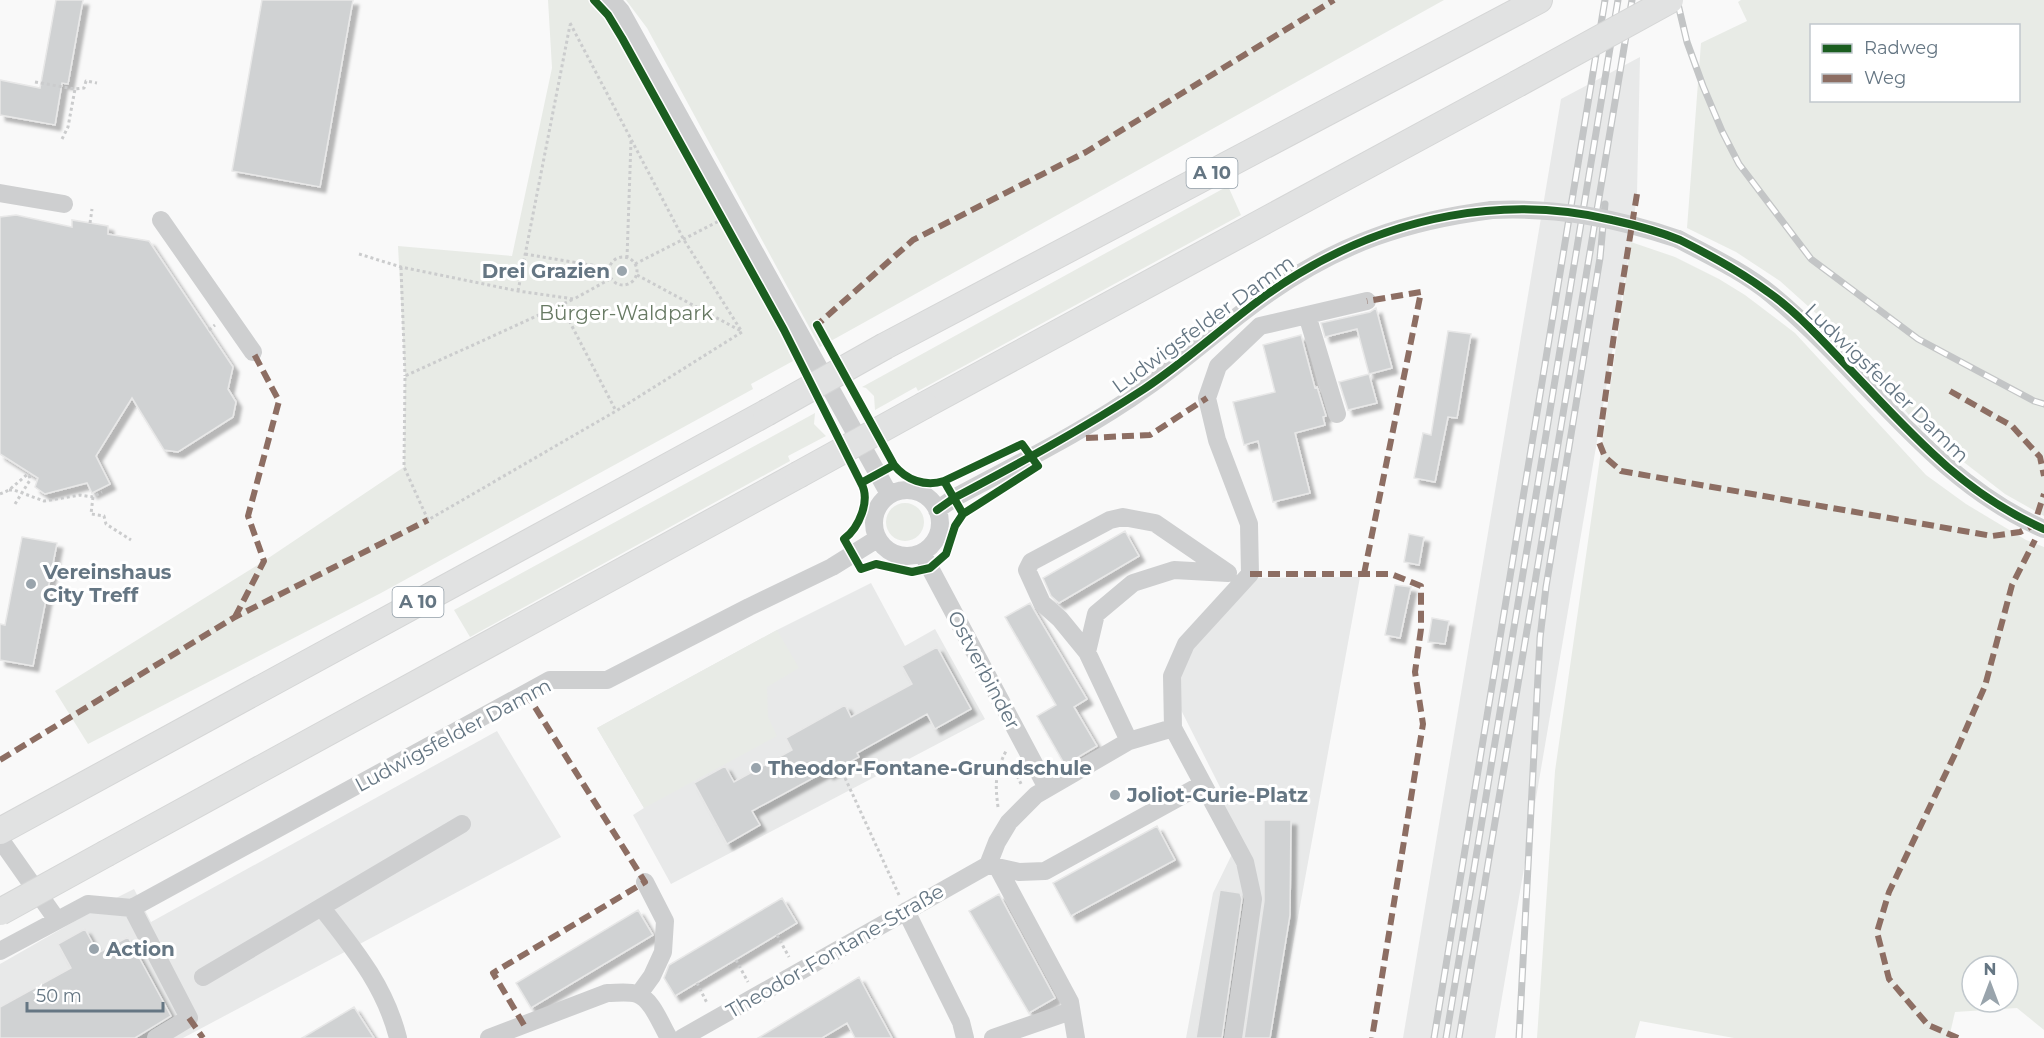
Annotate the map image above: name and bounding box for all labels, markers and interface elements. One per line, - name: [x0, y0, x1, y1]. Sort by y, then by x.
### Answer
- legend: [1810, 24, 2020, 102]
- text: Radweg: [1864, 37, 1939, 59]
- text: Weg: [1864, 67, 1906, 89]
- road number: A 10: [1186, 158, 1238, 188]
- street label: Ludwigsfelder Damm: [1107, 250, 1299, 398]
- place label: Drei Grazien: [482, 259, 610, 283]
- marker: Drei Grazien: [615, 264, 629, 278]
- street label: Ludwigsfelder Damm: [1800, 298, 1974, 468]
- park label: Bürger-Waldpark: [539, 301, 713, 325]
- place label: Vereinshaus City Treff: [42, 560, 172, 607]
- marker: Vereinshaus City Treff: [24, 577, 38, 591]
- road number: A 10: [392, 587, 444, 617]
- street label: Ostverbinder: [943, 606, 1025, 734]
- street label: Ludwigsfelder Damm: [351, 673, 555, 797]
- place label: Theodor-Fontane-Grundschule: [768, 756, 1092, 780]
- marker: Theodor-Fontane-Grundschule: [749, 761, 763, 775]
- place label: Joliot-Curie-Platz: [1126, 783, 1308, 807]
- marker: Joliot-Curie-Platz: [1108, 788, 1122, 802]
- street label: Theodor-Fontane-Straße: [722, 879, 948, 1023]
- place label: Action: [105, 937, 175, 961]
- marker: Action: [87, 942, 101, 956]
- north arrow: [1960, 954, 2020, 1014]
- text: N: [1984, 960, 1996, 979]
- scale bar: [27, 975, 164, 1013]
- text: 50 m: [36, 985, 82, 1007]

